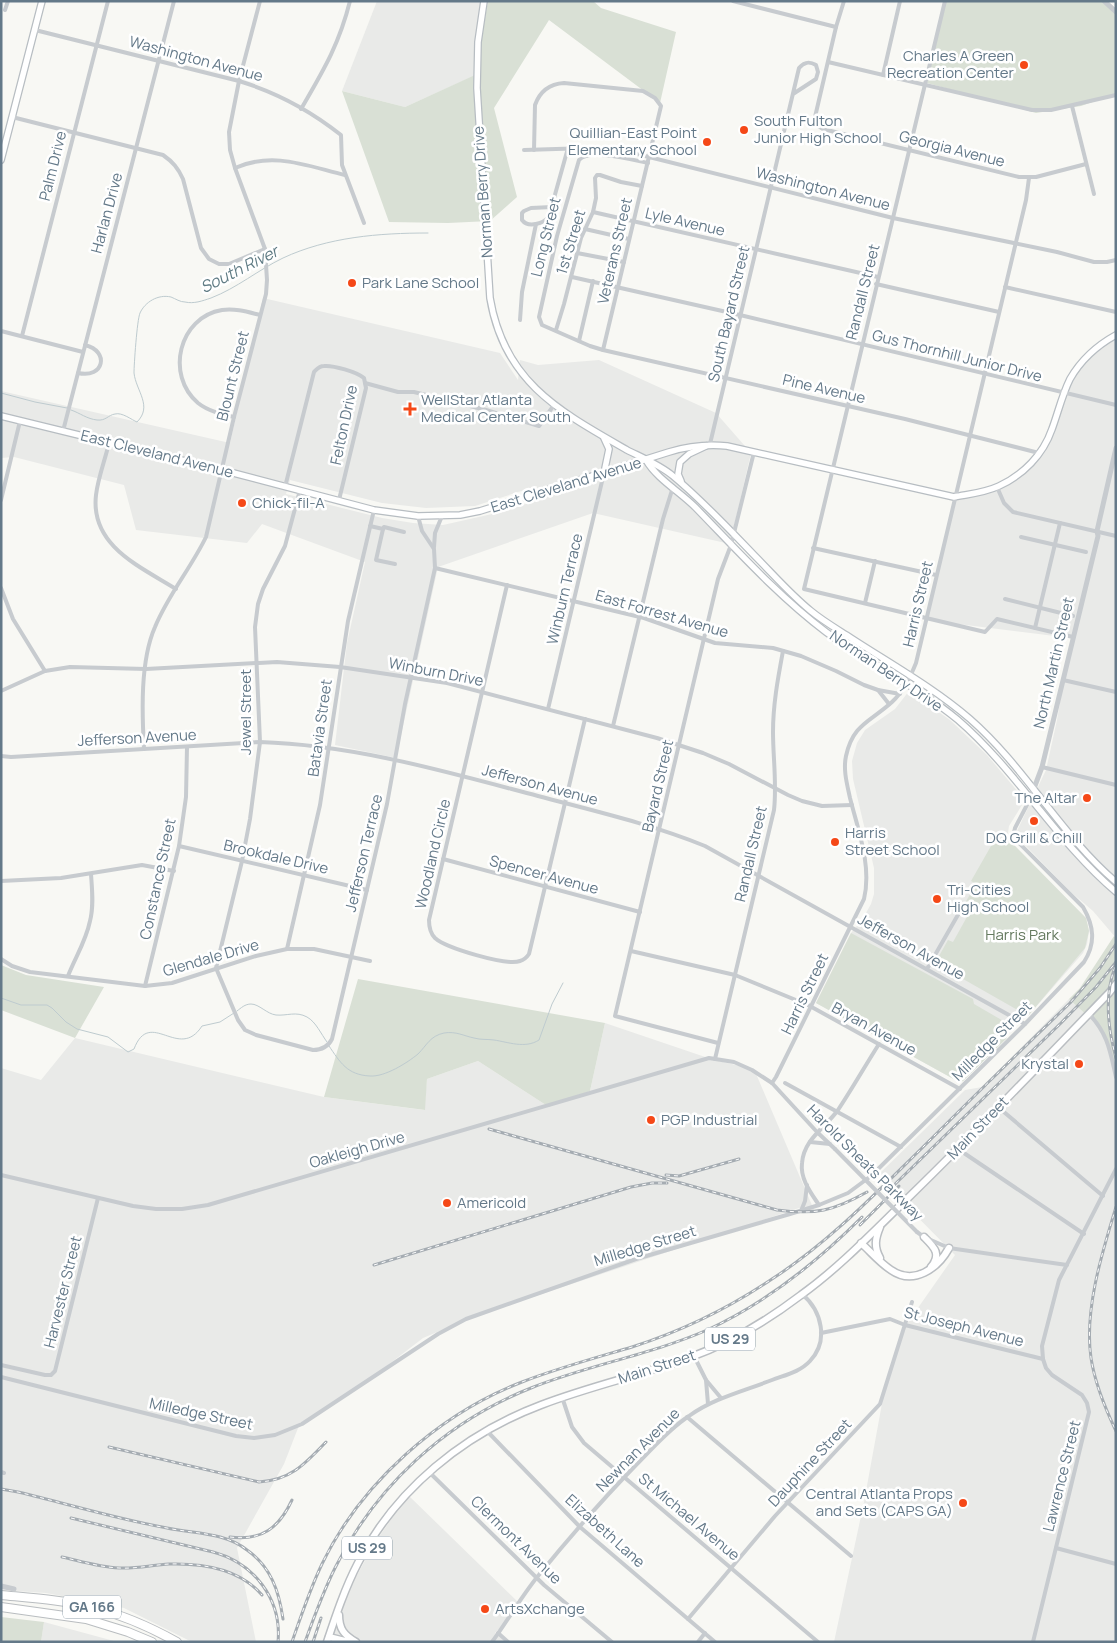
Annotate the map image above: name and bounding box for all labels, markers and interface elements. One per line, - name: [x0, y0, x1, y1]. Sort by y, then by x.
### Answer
- street label: Washington Avenue: [127, 31, 266, 87]
- place label: Charles A Green Recreation Center: [887, 45, 1015, 83]
- marker: Charles A Green Recreation Center: [1018, 59, 1030, 71]
- place label: South Fulton Junior High School: [754, 110, 882, 148]
- place label: Quillian-East Point Elementary School: [568, 122, 697, 160]
- marker: South Fulton Junior High School: [738, 124, 750, 136]
- street label: Norman Berry Drive: [467, 125, 498, 259]
- street label: Georgia Avenue: [897, 125, 1007, 172]
- street label: Palm Drive: [34, 129, 71, 203]
- marker: Quillian-East Point Elementary School: [701, 136, 713, 148]
- street label: Washington Avenue: [754, 162, 893, 215]
- street label: Harlan Drive: [86, 170, 127, 256]
- street label: Long Street: [525, 195, 566, 279]
- street label: Veterans Street: [592, 196, 637, 306]
- street label: Lyle Avenue: [643, 202, 727, 241]
- street label: 1st Street: [551, 207, 590, 277]
- water label: South River: [196, 239, 284, 298]
- street label: Randall Street: [840, 242, 885, 342]
- street label: South Bayard Street: [703, 244, 754, 384]
- place label: Park Lane School: [362, 272, 479, 293]
- marker: Park Lane School: [346, 277, 358, 289]
- street label: Gus Thornhill Junior Drive: [870, 324, 1045, 387]
- street label: Blount Street: [211, 328, 254, 423]
- street label: Pine Avenue: [781, 369, 868, 408]
- street label: Felton Drive: [325, 383, 362, 467]
- place label: WellStar Atlanta Medical Center South: [421, 389, 571, 427]
- marker: WellStar Atlanta Medical Center South: [403, 402, 417, 416]
- street label: East Cleveland Avenue: [79, 424, 236, 483]
- street label: East Cleveland Avenue: [488, 452, 644, 517]
- place label: Chick-fil-A: [252, 492, 325, 513]
- marker: Chick-fil-A: [236, 497, 248, 509]
- street label: Winburn Terrace: [542, 531, 588, 647]
- street label: Harris Street: [897, 559, 938, 649]
- street label: East Forrest Avenue: [593, 584, 731, 643]
- street label: North Martin Street: [1028, 595, 1079, 731]
- street label: Norman Berry Drive: [826, 625, 947, 716]
- street label: Winburn Drive: [387, 652, 486, 691]
- street label: Jewel Street: [235, 669, 256, 755]
- street label: Batavia Street: [302, 678, 337, 778]
- street label: Jefferson Avenue: [77, 724, 197, 751]
- street label: Bayard Street: [637, 738, 678, 834]
- street label: Jefferson Avenue: [480, 759, 601, 810]
- place label: The Altar: [1015, 787, 1078, 808]
- street label: Jefferson Terrace: [340, 792, 387, 914]
- marker: The Altar: [1081, 792, 1093, 804]
- street label: Woodland Circle: [410, 797, 455, 911]
- street label: Randall Street: [729, 804, 772, 904]
- marker: DQ Grill & Chill: [1028, 815, 1040, 827]
- street label: Constance Street: [134, 816, 181, 941]
- place label: Harris Street School: [845, 822, 940, 860]
- place label: DQ Grill & Chill: [986, 827, 1082, 848]
- street label: Brookdale Drive: [222, 834, 331, 879]
- marker: Harris Street School: [829, 836, 841, 848]
- street label: Spencer Avenue: [487, 850, 601, 899]
- place label: Tri-Cities High School: [947, 879, 1029, 917]
- marker: Tri-Cities High School: [931, 893, 943, 905]
- street label: Jefferson Avenue: [854, 908, 969, 985]
- park label: Harris Park: [985, 924, 1059, 945]
- street label: Glendale Drive: [160, 934, 262, 981]
- street label: Harris Street: [776, 950, 833, 1038]
- street label: Milledge Street: [947, 996, 1036, 1085]
- street label: Bryan Avenue: [828, 997, 921, 1061]
- place label: Krystal: [1021, 1053, 1069, 1074]
- marker: Krystal: [1073, 1058, 1085, 1070]
- street label: Main Street: [942, 1091, 1013, 1164]
- street label: Harold Sheats Parkway: [802, 1100, 928, 1226]
- place label: PGP Industrial: [661, 1109, 757, 1130]
- marker: PGP Industrial: [645, 1114, 657, 1126]
- street label: Oakleigh Drive: [307, 1126, 407, 1173]
- place label: Americold: [457, 1192, 526, 1213]
- marker: Americold: [441, 1197, 453, 1209]
- street label: Milledge Street: [591, 1220, 698, 1271]
- street label: Harvester Street: [38, 1234, 87, 1350]
- street label: St Joseph Avenue: [902, 1301, 1026, 1352]
- road number: US 29: [705, 1328, 755, 1350]
- street label: Main Street: [615, 1344, 698, 1389]
- street label: Milledge Street: [147, 1392, 255, 1435]
- street label: Newnan Avenue: [591, 1403, 684, 1496]
- street label: Dauphine Street: [763, 1414, 856, 1511]
- street label: Lawrence Street: [1038, 1418, 1085, 1534]
- street label: St Michael Avenue: [634, 1468, 745, 1565]
- place label: Central Atlanta Props and Sets (CAPS GA): [806, 1483, 953, 1521]
- street label: Elizabeth Lane: [561, 1489, 650, 1572]
- street label: Clermont Avenue: [466, 1491, 567, 1589]
- marker: Central Atlanta Props and Sets (CAPS GA): [957, 1497, 969, 1509]
- road number: US 29: [342, 1536, 392, 1560]
- road number: GA 166: [63, 1595, 121, 1618]
- place label: ArtsXchange: [495, 1598, 585, 1619]
- marker: ArtsXchange: [479, 1603, 491, 1615]

